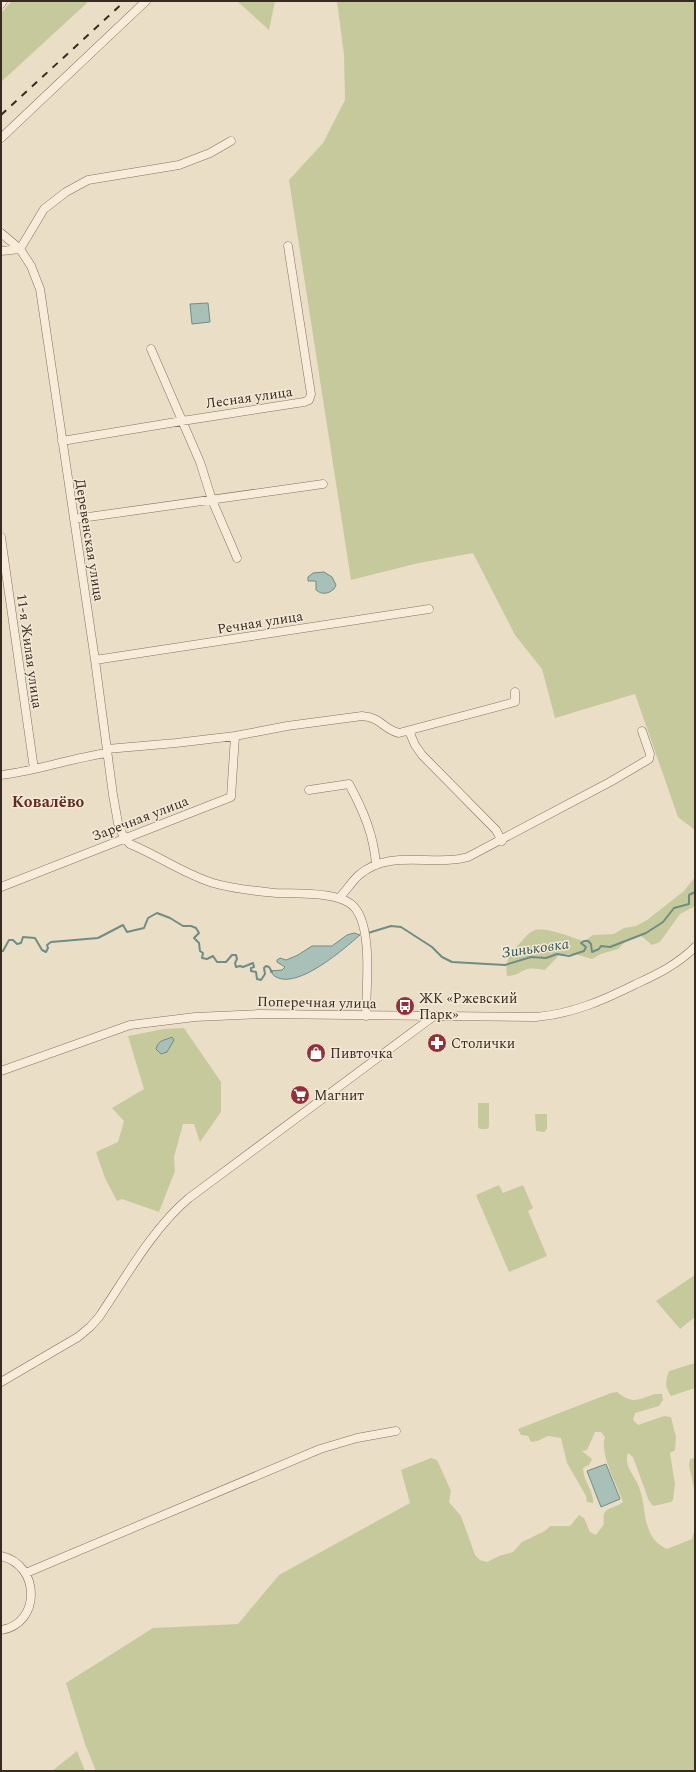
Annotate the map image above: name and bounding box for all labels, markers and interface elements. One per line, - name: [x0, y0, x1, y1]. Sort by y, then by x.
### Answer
- street label: Лесная улица: [204, 381, 294, 414]
- street label: Деревенская улица: [69, 477, 110, 603]
- street label: 11-я Жилая улица: [11, 592, 48, 710]
- street label: Речная улица: [216, 605, 305, 640]
- district label: Ковалёво: [12, 790, 85, 814]
- street label: Заречная улица: [89, 790, 192, 847]
- water label: Зиньковка: [500, 932, 571, 965]
- place label: ЖК «Ржевский Парк»: [419, 988, 517, 1025]
- street label: Поперечная улица: [257, 991, 377, 1014]
- bus stop icon: ЖК «Ржевский Парк»: [394, 995, 416, 1017]
- pharmacy icon: Столички: [426, 1032, 448, 1054]
- place label: Столички: [451, 1033, 515, 1054]
- shop icon: Пивточка: [305, 1042, 327, 1064]
- place label: Пивточка: [330, 1043, 393, 1064]
- supermarket icon: Магнит: [289, 1084, 311, 1106]
- place label: Магнит: [314, 1085, 364, 1106]

